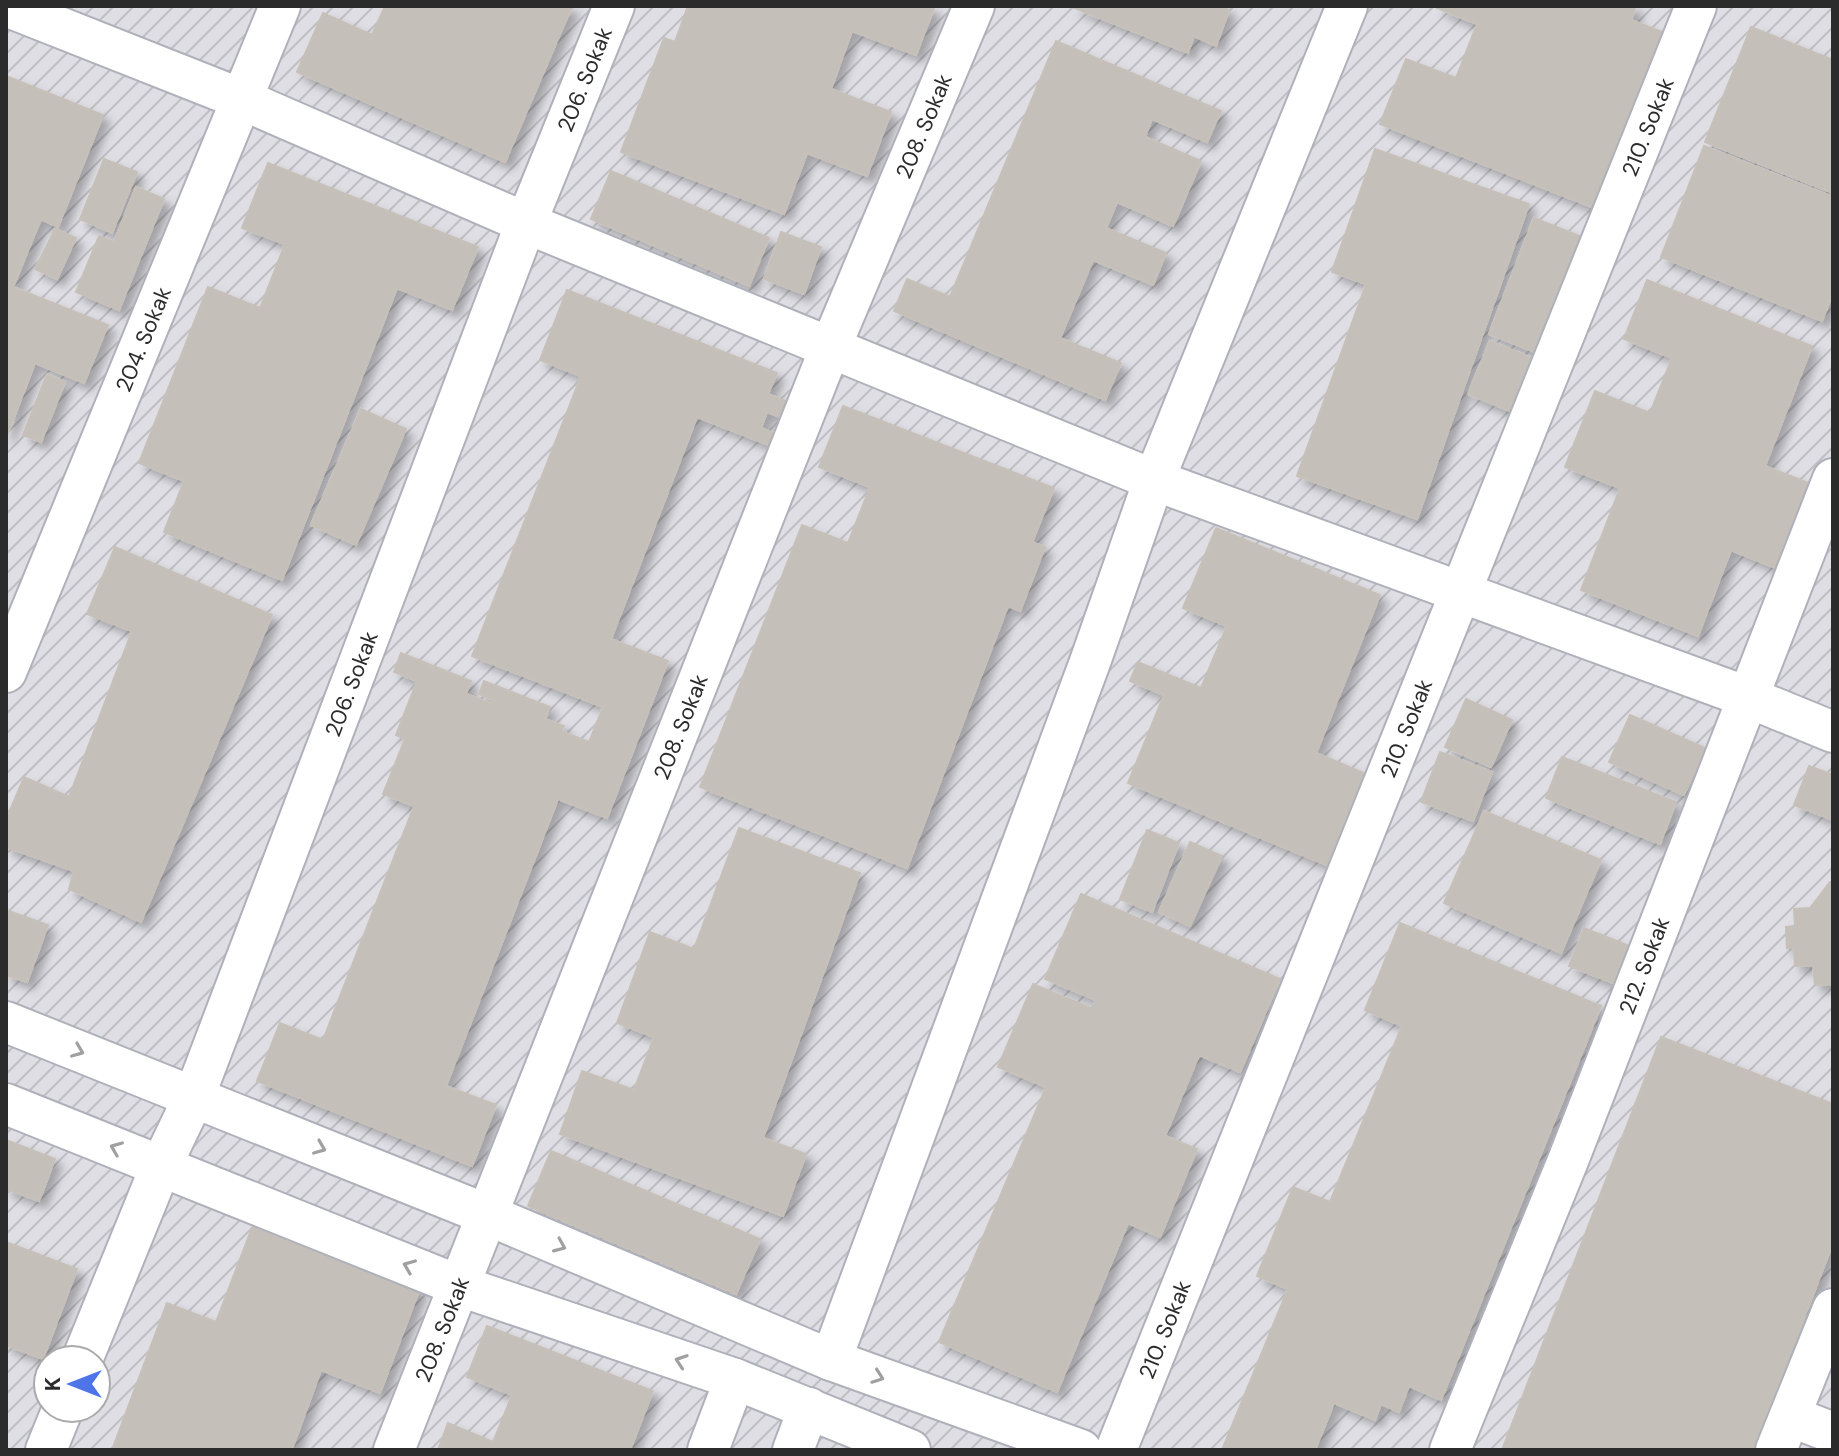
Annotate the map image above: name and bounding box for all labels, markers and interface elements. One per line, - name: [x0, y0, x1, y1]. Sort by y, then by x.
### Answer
- street label: 206. Sokak: [550, 23, 619, 136]
- street label: 208. Sokak: [889, 69, 958, 183]
- street label: 210. Sokak: [1615, 73, 1680, 180]
- street label: 204. Sokak: [108, 282, 177, 396]
- street label: 206. Sokak: [318, 627, 384, 741]
- street label: 208. Sokak: [646, 670, 714, 784]
- street label: 210. Sokak: [1373, 674, 1439, 782]
- street label: 212. Sokak: [1612, 912, 1676, 1018]
- one-way arrow: [70, 1041, 84, 1057]
- one-way arrow: [312, 1138, 326, 1154]
- one-way arrow: [110, 1141, 124, 1158]
- one-way arrow: [552, 1236, 566, 1252]
- one-way arrow: [403, 1259, 417, 1275]
- street label: 208. Sokak: [408, 1272, 476, 1386]
- street label: 210. Sokak: [1132, 1276, 1197, 1383]
- north arrow: [32, 1344, 112, 1424]
- one-way arrow: [675, 1354, 689, 1370]
- one-way arrow: [871, 1367, 885, 1383]
- text: K: [38, 1377, 67, 1391]

